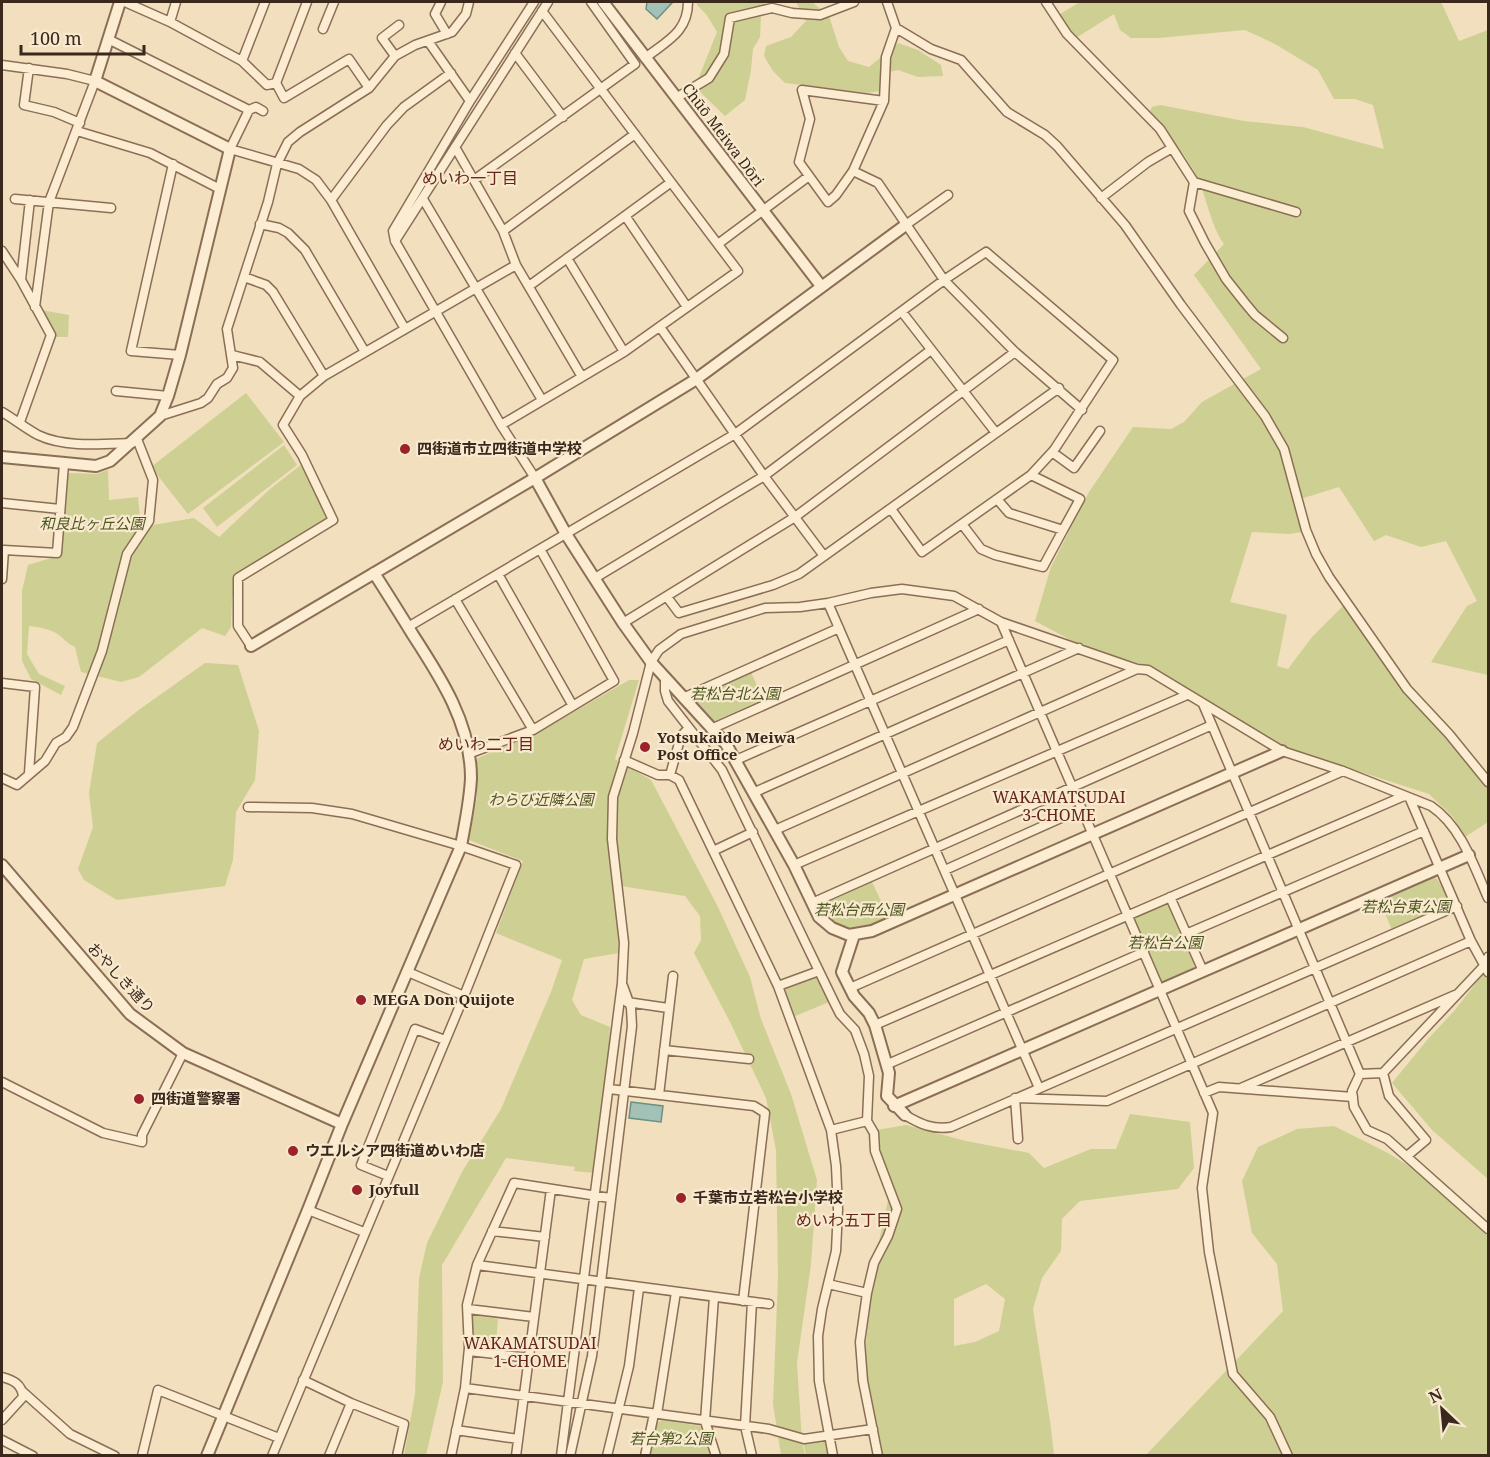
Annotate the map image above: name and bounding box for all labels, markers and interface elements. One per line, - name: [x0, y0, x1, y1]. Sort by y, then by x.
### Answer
- scale bar: [21, 18, 144, 56]
- text: 100 m: [30, 26, 82, 50]
- street label: Chūō Meiwa Dōri: [678, 79, 769, 190]
- district label: めいわ一丁目: [422, 167, 518, 189]
- place label: 四街道市立四街道中学校: [417, 438, 582, 458]
- marker: 四街道市立四街道中学校: [398, 442, 412, 456]
- park label: 和良比ヶ丘公園: [39, 513, 146, 533]
- park label: 若松台北公園: [690, 683, 782, 703]
- place label: Yotsukaido Meiwa Post Office: [657, 727, 796, 764]
- district label: めいわ二丁目: [438, 733, 534, 755]
- marker: Yotsukaido Meiwa Post Office: [638, 740, 652, 754]
- district label: WAKAMATSUDAI 3-CHOME: [992, 786, 1126, 826]
- park label: わらび近隣公園: [488, 789, 595, 809]
- park label: 若松台東公園: [1361, 896, 1453, 916]
- park label: 若松台西公園: [814, 899, 906, 919]
- park label: 若松台公園: [1127, 932, 1204, 952]
- street label: おやしき通り: [84, 938, 160, 1017]
- place label: MEGA Don Quijote: [373, 989, 515, 1009]
- marker: MEGA Don Quijote: [354, 993, 368, 1007]
- place label: 四街道警察署: [151, 1088, 241, 1108]
- marker: 四街道警察署: [132, 1092, 146, 1106]
- place label: ウエルシア四街道めいわ店: [305, 1140, 485, 1160]
- marker: ウエルシア四街道めいわ店: [286, 1144, 300, 1158]
- place label: Joyfull: [368, 1179, 420, 1199]
- marker: Joyfull: [350, 1183, 364, 1197]
- place label: 千葉市立若松台小学校: [693, 1187, 843, 1207]
- marker: 千葉市立若松台小学校: [674, 1191, 688, 1205]
- district label: めいわ五丁目: [796, 1209, 892, 1231]
- district label: WAKAMATSUDAI 1-CHOME: [463, 1332, 597, 1372]
- north arrow: [1412, 1379, 1472, 1439]
- text: N: [1425, 1383, 1446, 1408]
- park label: 若台第2公園: [629, 1428, 715, 1448]

